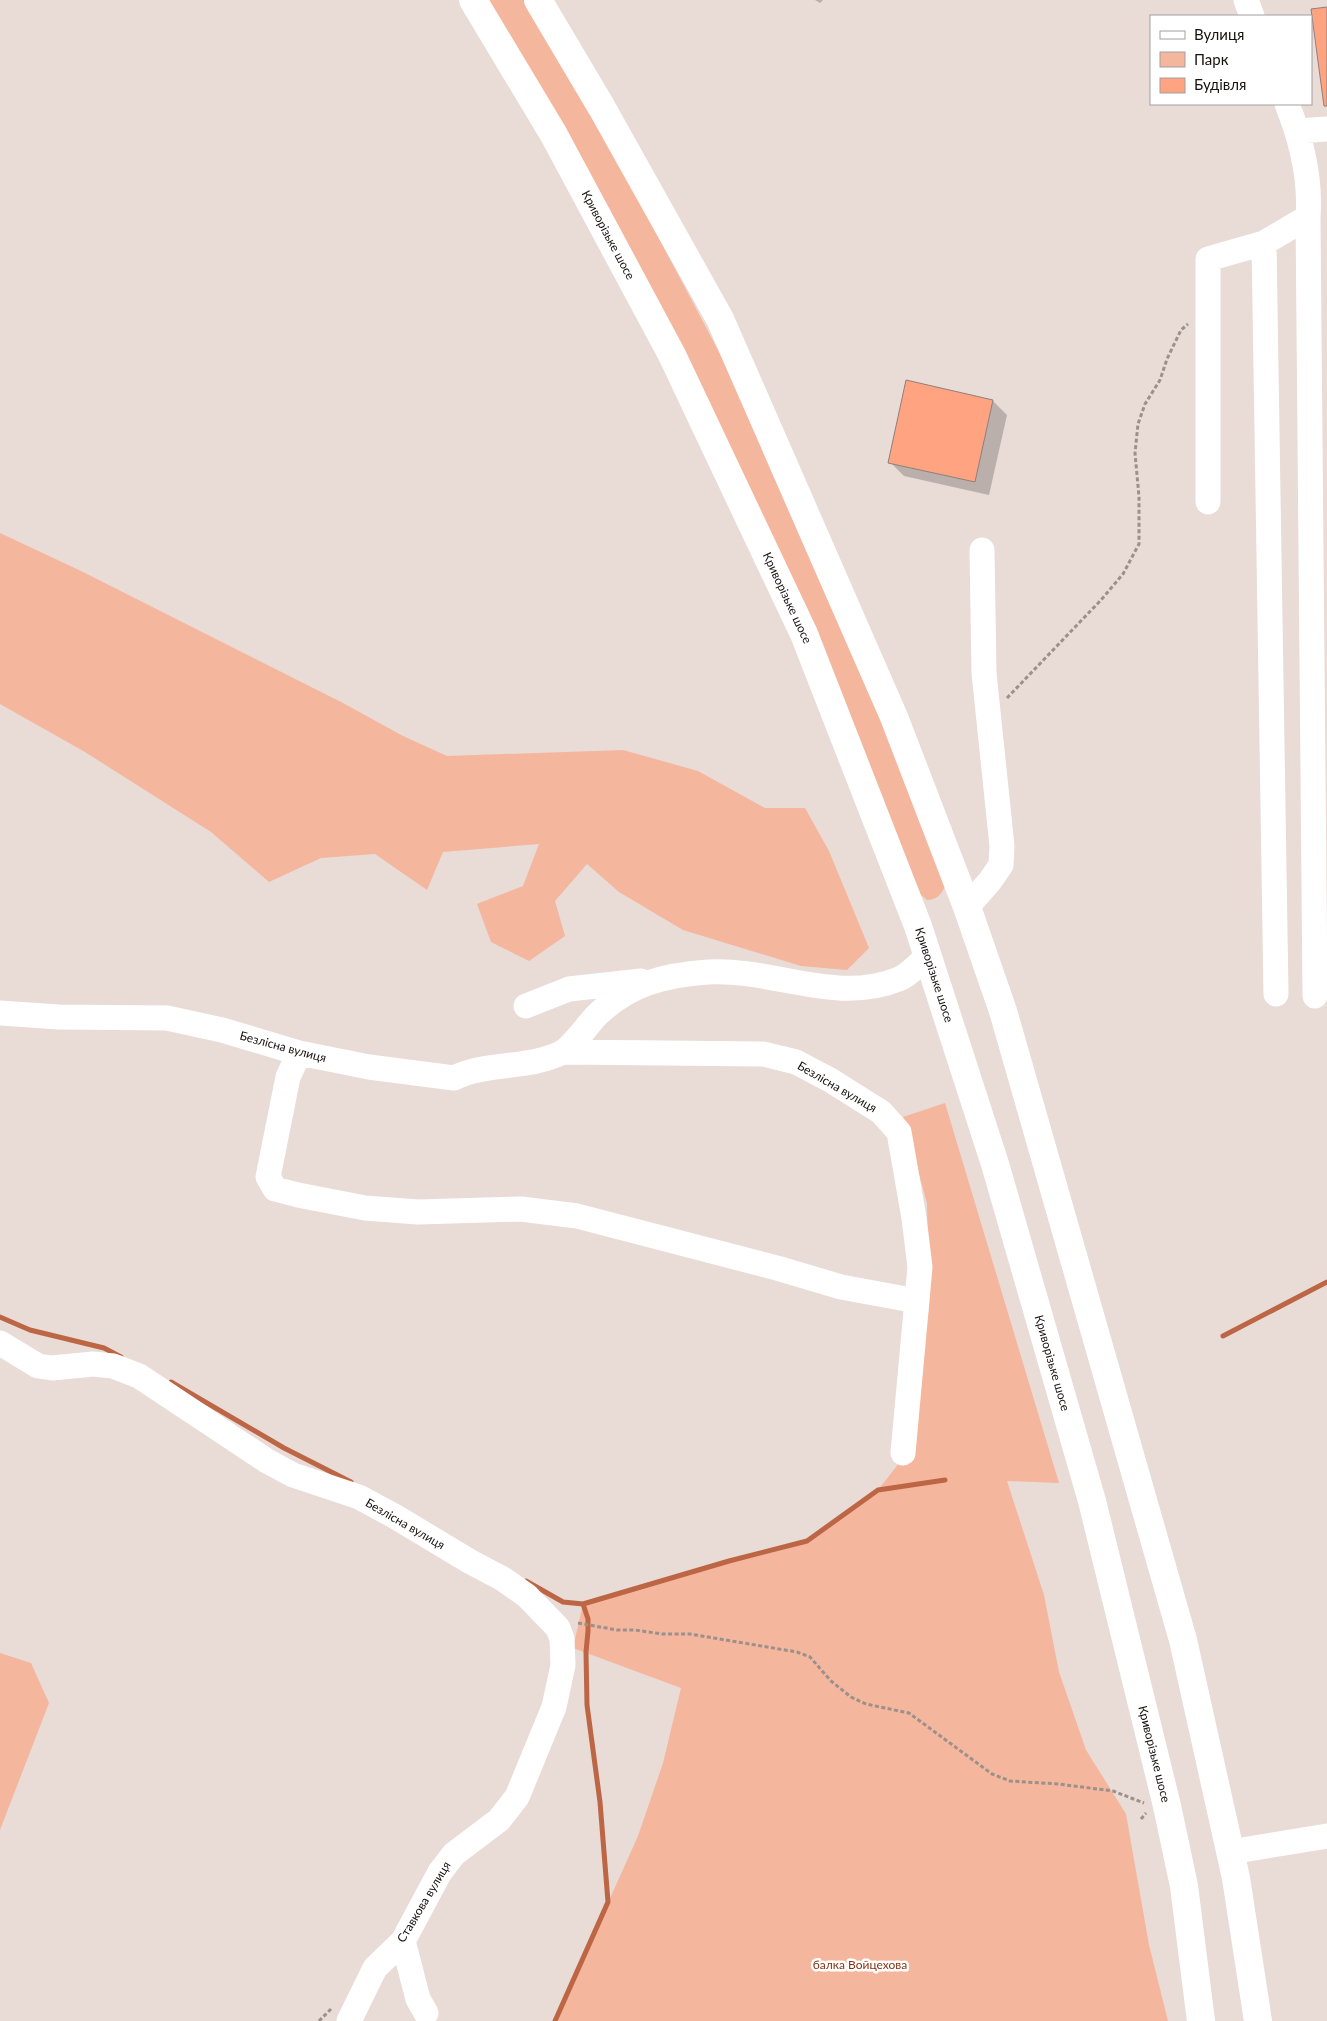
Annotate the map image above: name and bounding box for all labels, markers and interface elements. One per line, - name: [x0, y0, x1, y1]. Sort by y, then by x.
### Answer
- legend: [1150, 15, 1312, 105]
- text: Вулиця: [1194, 25, 1244, 43]
- text: Парк: [1194, 50, 1229, 68]
- text: Будівля: [1194, 75, 1246, 93]
- street label: Криворізьке шосе: [579, 187, 638, 282]
- street label: Криворізьке шосе: [760, 550, 815, 646]
- street label: Криворізьке шосе: [912, 925, 957, 1024]
- street label: Безлісна вулиця: [238, 1028, 328, 1065]
- street label: Безлісна вулиця: [795, 1058, 880, 1115]
- street label: Криворізьке шосе: [1032, 1313, 1073, 1413]
- street label: Безлісна вулиця: [363, 1495, 448, 1552]
- street label: Криворізьке шосе: [1135, 1704, 1174, 1804]
- street label: Ставкова вулиця: [393, 1858, 454, 1945]
- park label: балка Войцехова: [813, 1957, 907, 1972]

